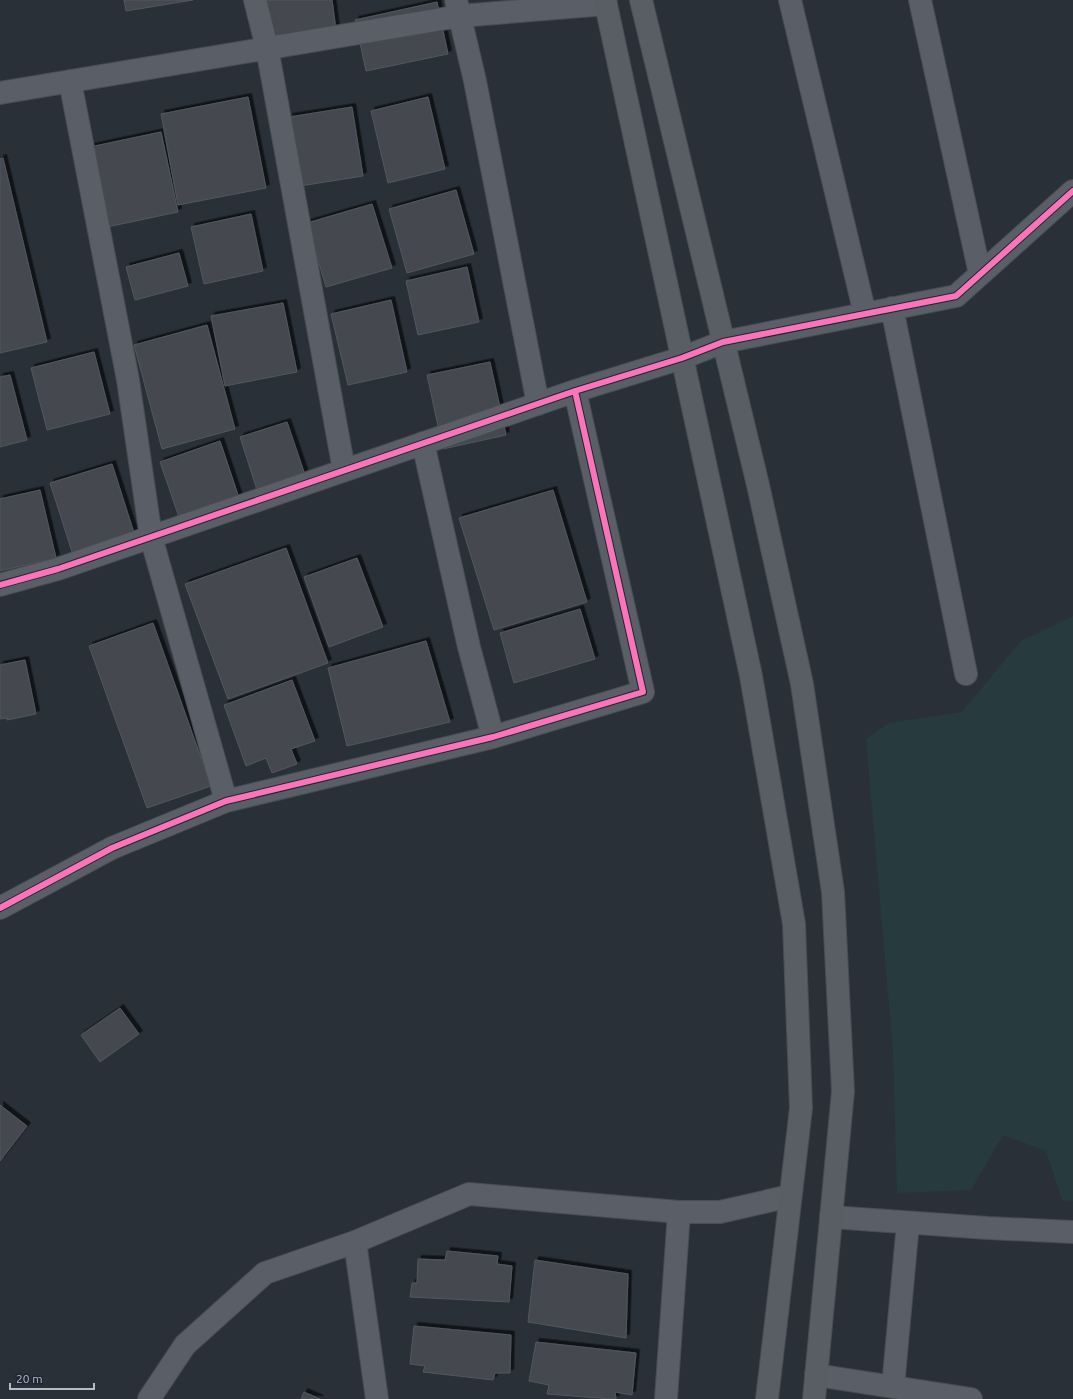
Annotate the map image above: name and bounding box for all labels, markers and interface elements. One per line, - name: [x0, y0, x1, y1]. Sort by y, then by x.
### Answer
- scale bar: [10, 1365, 94, 1391]
- text: 20 m: [16, 1372, 43, 1385]

